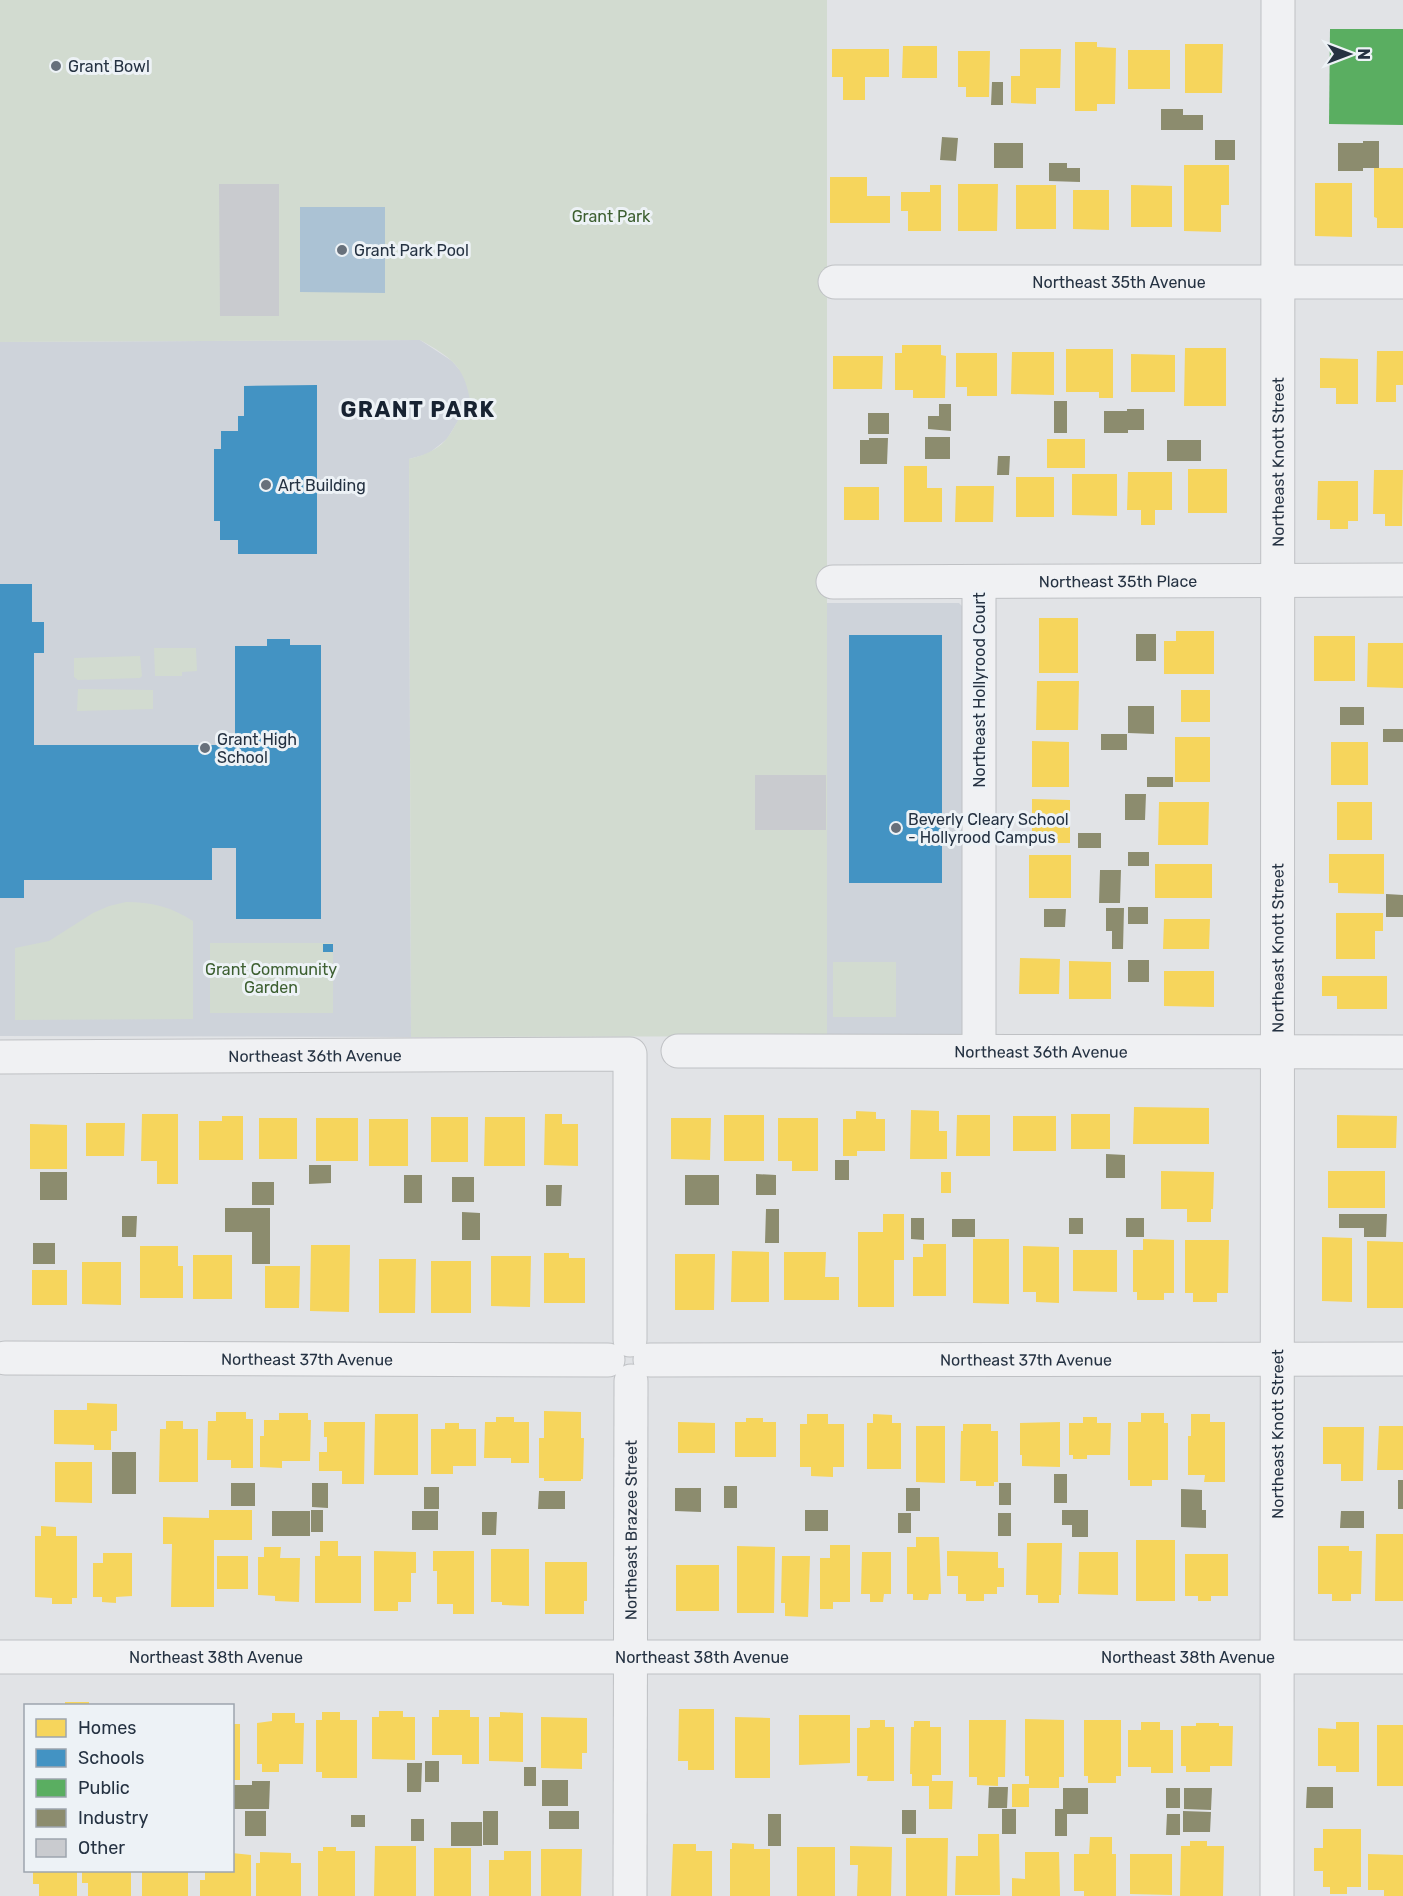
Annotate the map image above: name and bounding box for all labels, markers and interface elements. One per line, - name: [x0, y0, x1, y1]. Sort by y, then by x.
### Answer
- north arrow: [1319, 24, 1379, 84]
- text: N: [1354, 48, 1373, 60]
- place label: Grant Bowl: [68, 57, 150, 76]
- marker: Grant Bowl: [49, 59, 63, 73]
- park label: Grant Park: [572, 207, 651, 226]
- place label: Grant Park Pool: [354, 241, 469, 260]
- marker: Grant Park Pool: [335, 243, 349, 257]
- street label: Northeast 35th Avenue: [1032, 273, 1206, 292]
- street label: Northeast Knott Street: [1268, 377, 1287, 547]
- district label: GRANT PARK: [340, 396, 496, 423]
- place label: Art Building: [278, 476, 366, 495]
- marker: Art Building: [259, 478, 273, 492]
- street label: Northeast 35th Place: [1039, 571, 1197, 591]
- street label: Northeast Hollyrood Court: [970, 592, 989, 788]
- place label: Grant High School: [217, 730, 297, 767]
- marker: Grant High School: [198, 741, 212, 755]
- place label: Beverly Cleary School - Hollyrood Campus: [908, 810, 1069, 847]
- marker: Beverly Cleary School - Hollyrood Campus: [889, 821, 903, 835]
- street label: Northeast Knott Street: [1268, 863, 1287, 1033]
- park label: Grant Community Garden: [205, 960, 337, 997]
- street label: Northeast 36th Avenue: [954, 1042, 1128, 1061]
- street label: Northeast 36th Avenue: [228, 1046, 402, 1065]
- street label: Northeast 37th Avenue: [221, 1349, 393, 1369]
- street label: Northeast Knott Street: [1268, 1349, 1287, 1519]
- street label: Northeast 37th Avenue: [940, 1350, 1112, 1369]
- street label: Northeast Brazee Street: [621, 1440, 640, 1620]
- street label: Northeast 38th Avenue: [129, 1648, 303, 1667]
- street label: Northeast 38th Avenue: [615, 1648, 789, 1667]
- street label: Northeast 38th Avenue: [1101, 1648, 1275, 1667]
- legend: [24, 1704, 234, 1872]
- text: Homes: [78, 1717, 136, 1739]
- text: Schools: [78, 1747, 144, 1769]
- text: Public: [78, 1777, 130, 1799]
- text: Industry: [78, 1807, 148, 1829]
- text: Other: [78, 1837, 125, 1859]

